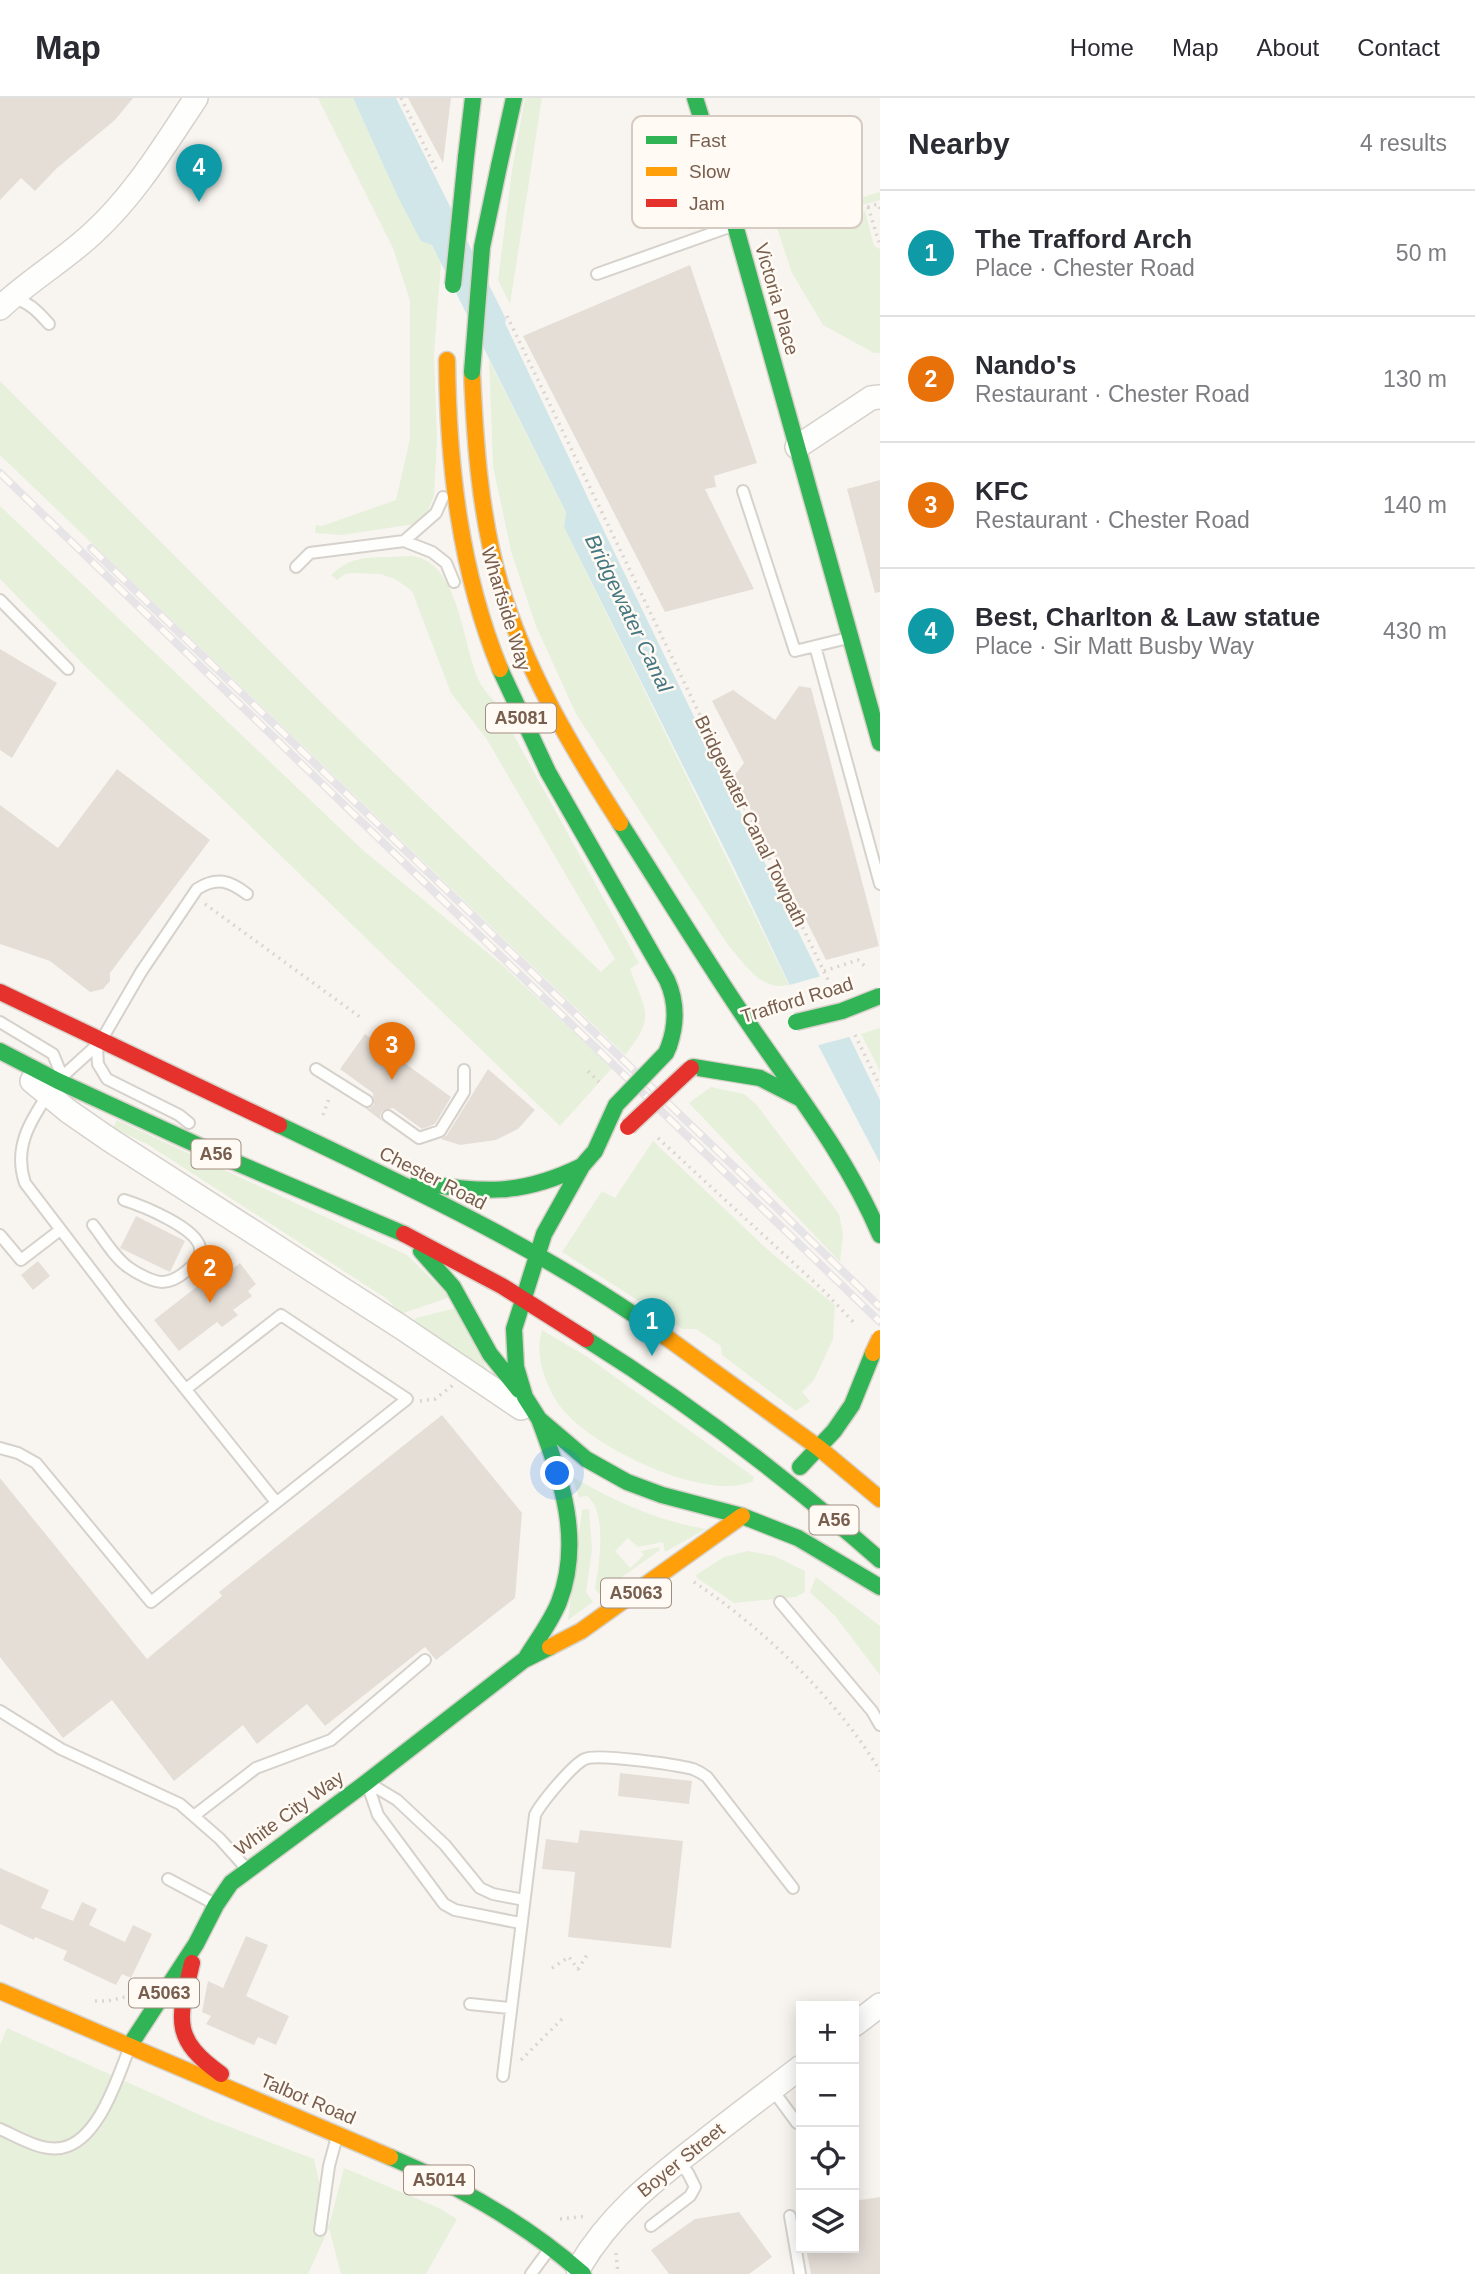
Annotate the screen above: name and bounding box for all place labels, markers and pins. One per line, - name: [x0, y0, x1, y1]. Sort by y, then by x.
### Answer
- pin: 4: [176, 144, 222, 202]
- pin: 3: [369, 1022, 415, 1080]
- pin: 2: [187, 1245, 233, 1303]
- pin: 1: [629, 1298, 675, 1356]

